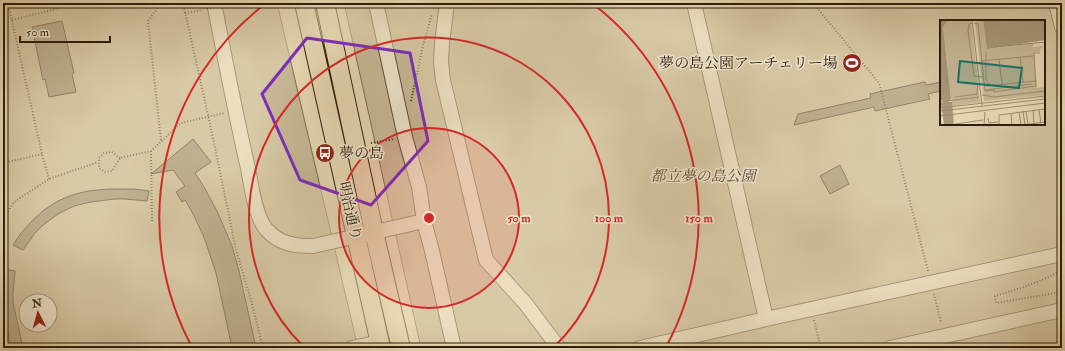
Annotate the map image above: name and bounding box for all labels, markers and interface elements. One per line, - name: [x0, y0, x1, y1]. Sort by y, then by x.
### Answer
- scale bar: [20, 18, 110, 44]
- inset map: [940, 20, 1045, 125]
- text: 50 m: [26, 25, 50, 40]
- sports icon: 夢の島公園アーチェリー場: [841, 52, 863, 74]
- place label: 夢の島公園アーチェリー場: [659, 54, 838, 73]
- bus stop icon: 夢の島: [314, 142, 336, 164]
- place label: 夢の島: [339, 144, 384, 163]
- park label: 都立夢の島公園: [650, 167, 758, 186]
- street label: 明治通り: [334, 180, 366, 242]
- centre of rings: [422, 211, 436, 225]
- text: 50 m: [507, 211, 531, 226]
- text: 100 m: [595, 211, 624, 226]
- text: 150 m: [685, 211, 713, 226]
- north arrow: [18, 293, 58, 333]
- text: N: [30, 296, 44, 311]

